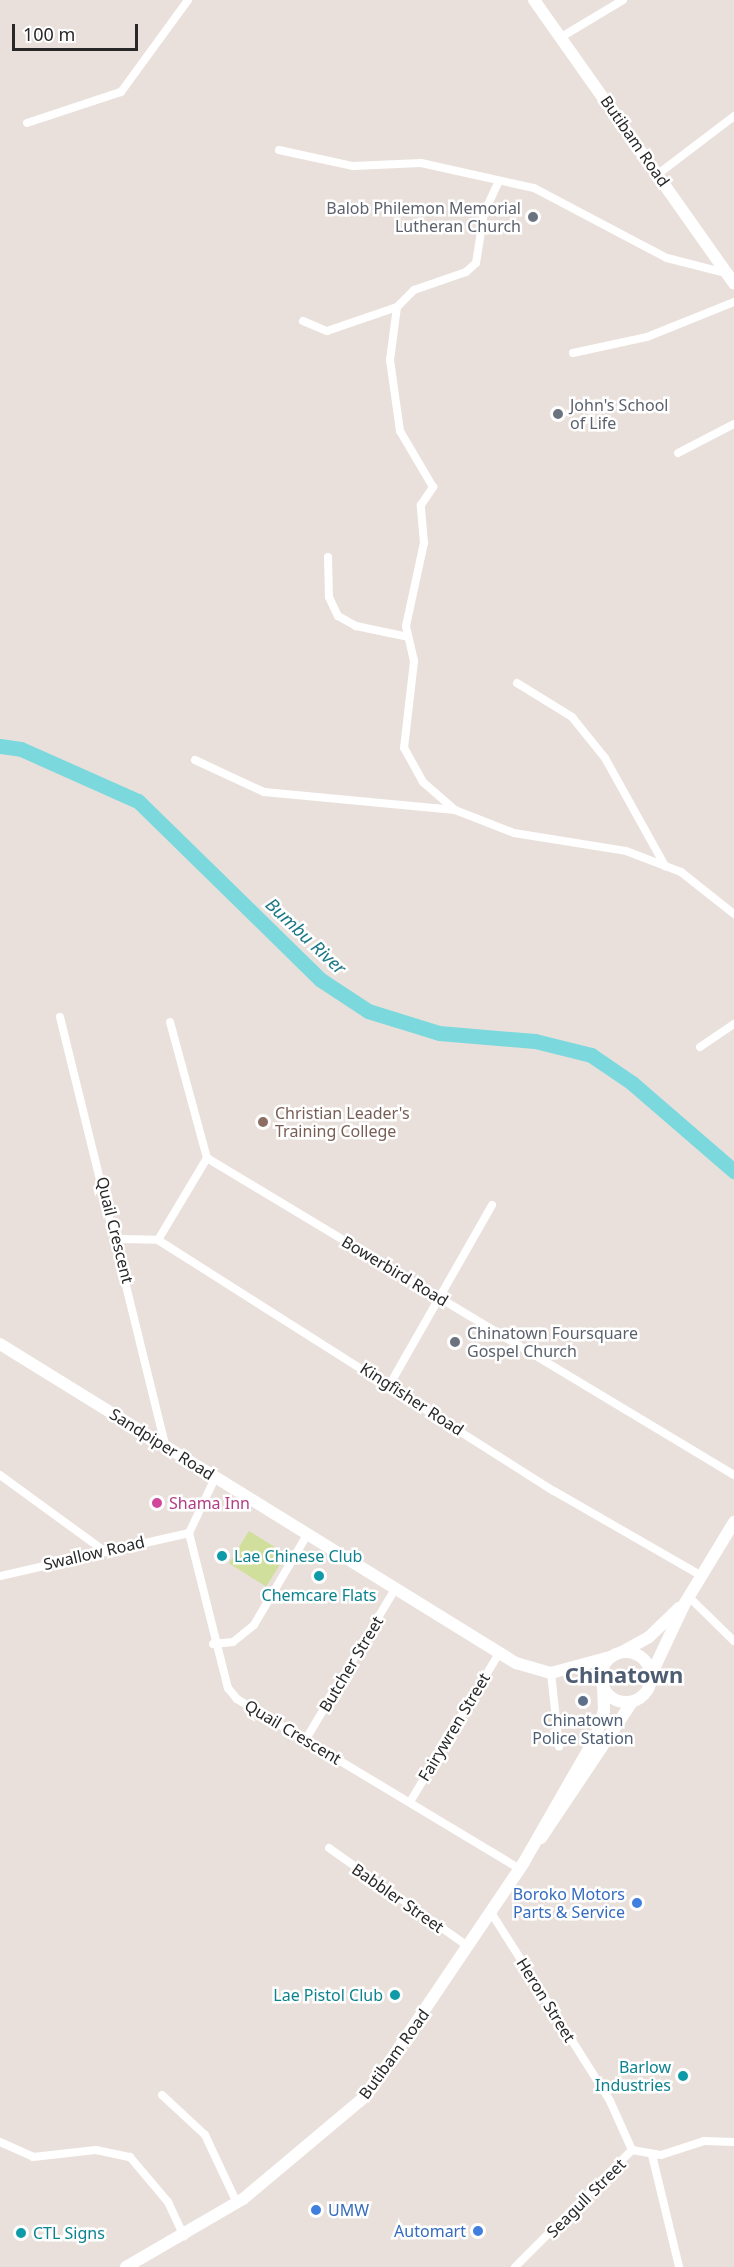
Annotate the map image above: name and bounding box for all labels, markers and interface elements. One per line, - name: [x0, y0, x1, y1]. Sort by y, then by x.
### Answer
- scale bar: [15, 12, 141, 50]
- text: 100 m: [23, 22, 75, 46]
- street label: Butibam Road: [597, 92, 673, 190]
- place label: Balob Philemon Memorial Lutheran Church: [326, 198, 521, 236]
- marker: Balob Philemon Memorial Lutheran Church: [526, 210, 540, 224]
- place label: John's School of Life: [570, 395, 668, 433]
- marker: John's School of Life: [551, 407, 565, 421]
- water label: Bumbu River: [261, 893, 351, 979]
- place label: Christian Leader's Training College: [275, 1103, 410, 1141]
- marker: Christian Leader's Training College: [256, 1115, 270, 1129]
- street label: Quail Crescent: [92, 1175, 138, 1285]
- street label: Bowerbird Road: [338, 1232, 452, 1310]
- place label: Chinatown Foursquare Gospel Church: [467, 1323, 638, 1361]
- marker: Chinatown Foursquare Gospel Church: [448, 1335, 462, 1349]
- street label: Kingfisher Road: [357, 1358, 467, 1440]
- street label: Sandpiper Road: [106, 1404, 218, 1484]
- place label: Shama Inn: [169, 1493, 250, 1513]
- marker: Shama Inn: [150, 1496, 164, 1510]
- street label: Swallow Road: [42, 1532, 146, 1574]
- place label: Lae Chinese Club: [234, 1546, 362, 1566]
- marker: Lae Chinese Club: [215, 1549, 229, 1563]
- marker: Chemcare Flats: [312, 1569, 326, 1583]
- place label: Chemcare Flats: [262, 1585, 376, 1605]
- street label: Butcher Street: [315, 1613, 387, 1715]
- district label: Chinatown: [565, 1662, 683, 1688]
- street label: Fairywren Street: [414, 1669, 494, 1785]
- marker: Chinatown Police Station: [576, 1694, 590, 1708]
- street label: Quail Crescent: [241, 1696, 345, 1768]
- place label: Chinatown Police Station: [532, 1710, 634, 1748]
- street label: Babbler Street: [348, 1859, 448, 1937]
- place label: Boroko Motors Parts & Service: [513, 1884, 625, 1922]
- marker: Boroko Motors Parts & Service: [630, 1896, 644, 1910]
- street label: Heron Street: [513, 1954, 579, 2046]
- place label: Lae Pistol Club: [273, 1985, 383, 2005]
- marker: Lae Pistol Club: [388, 1988, 402, 2002]
- street label: Butibam Road: [355, 2005, 433, 2103]
- place label: Barlow Industries: [595, 2057, 671, 2095]
- marker: Barlow Industries: [676, 2069, 690, 2083]
- street label: Seagull Street: [543, 2155, 629, 2241]
- place label: UMW: [328, 2200, 369, 2220]
- marker: UMW: [309, 2203, 323, 2217]
- place label: Automart: [394, 2221, 466, 2241]
- place label: CTL Signs: [33, 2223, 105, 2243]
- marker: Automart: [471, 2224, 485, 2238]
- marker: CTL Signs: [14, 2226, 28, 2240]

